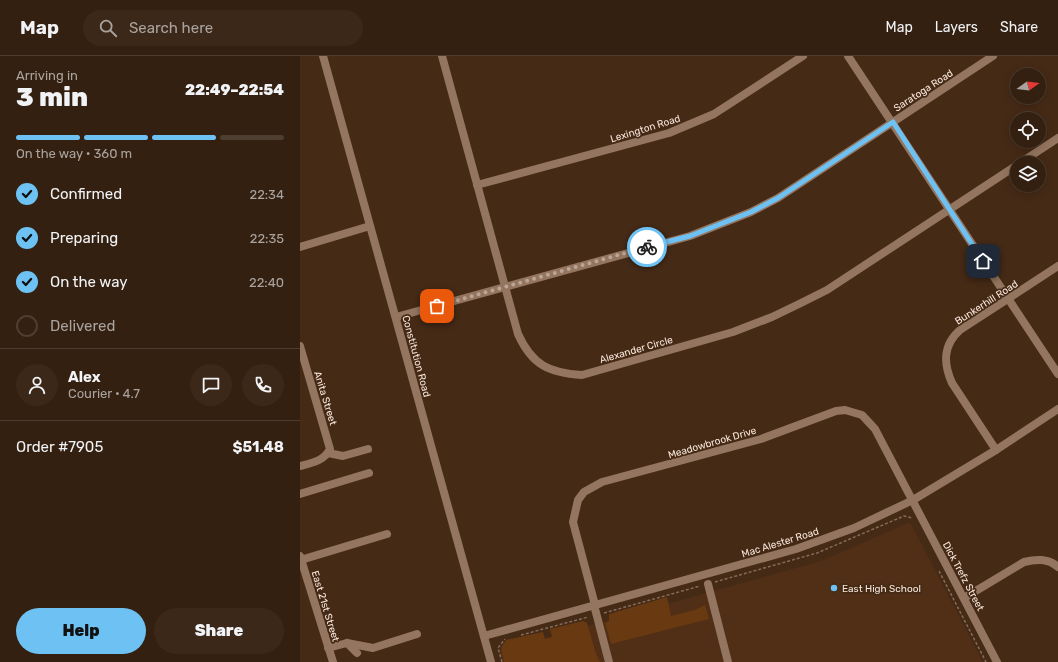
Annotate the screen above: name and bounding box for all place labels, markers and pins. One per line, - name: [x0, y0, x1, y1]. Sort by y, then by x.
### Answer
- pin: [966, 244, 1000, 278]
- pin: [420, 289, 454, 323]
- marker: East High School: [829, 583, 839, 593]
- place label: East High School: [842, 583, 921, 595]

